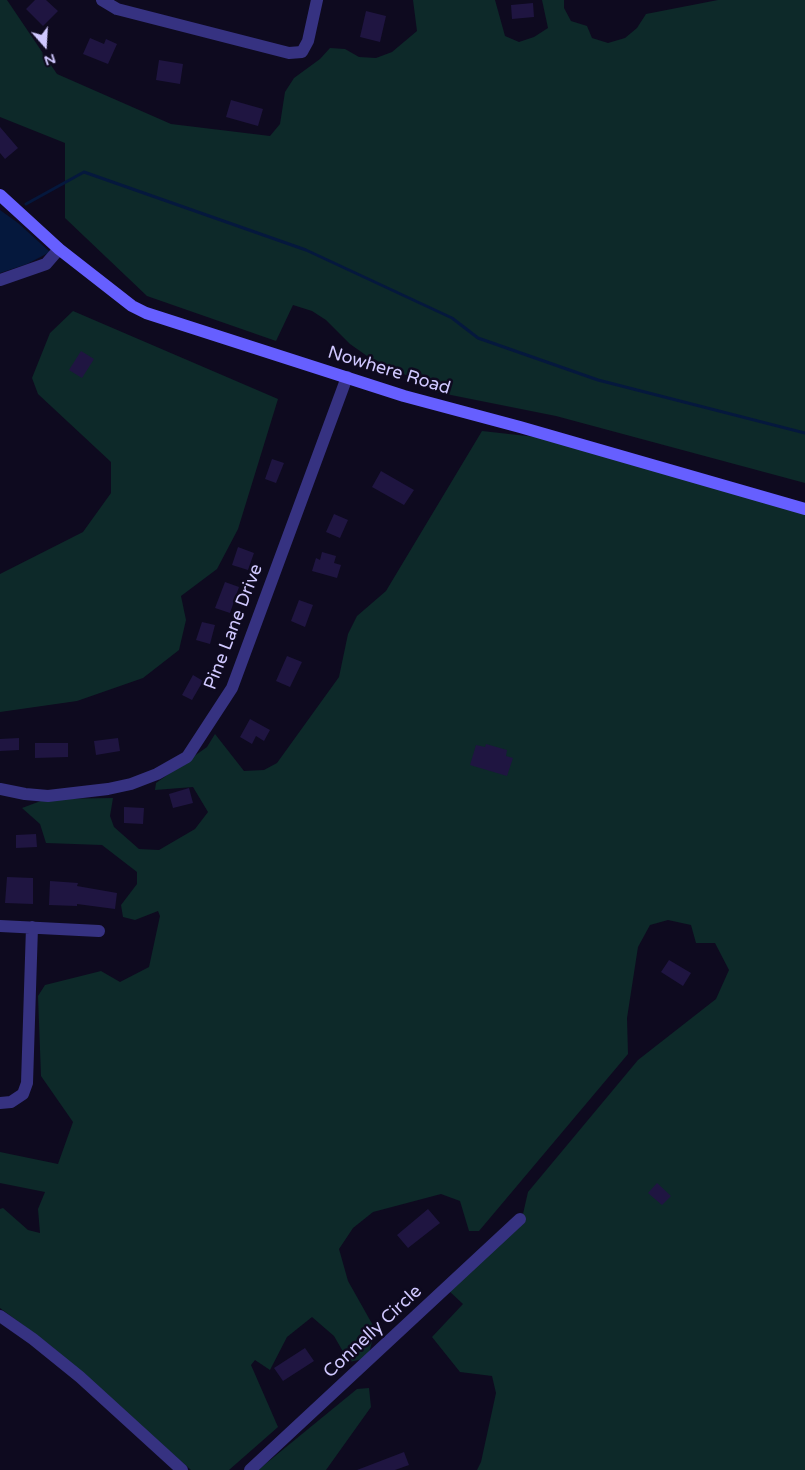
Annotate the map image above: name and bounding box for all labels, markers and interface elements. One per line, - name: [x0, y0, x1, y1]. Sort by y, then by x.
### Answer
- north arrow: [20, 20, 70, 70]
- text: N: [42, 50, 58, 70]
- street label: Nowhere Road: [325, 342, 453, 400]
- street label: Pine Lane Drive: [200, 561, 268, 693]
- street label: Connelly Circle: [319, 1281, 427, 1383]

